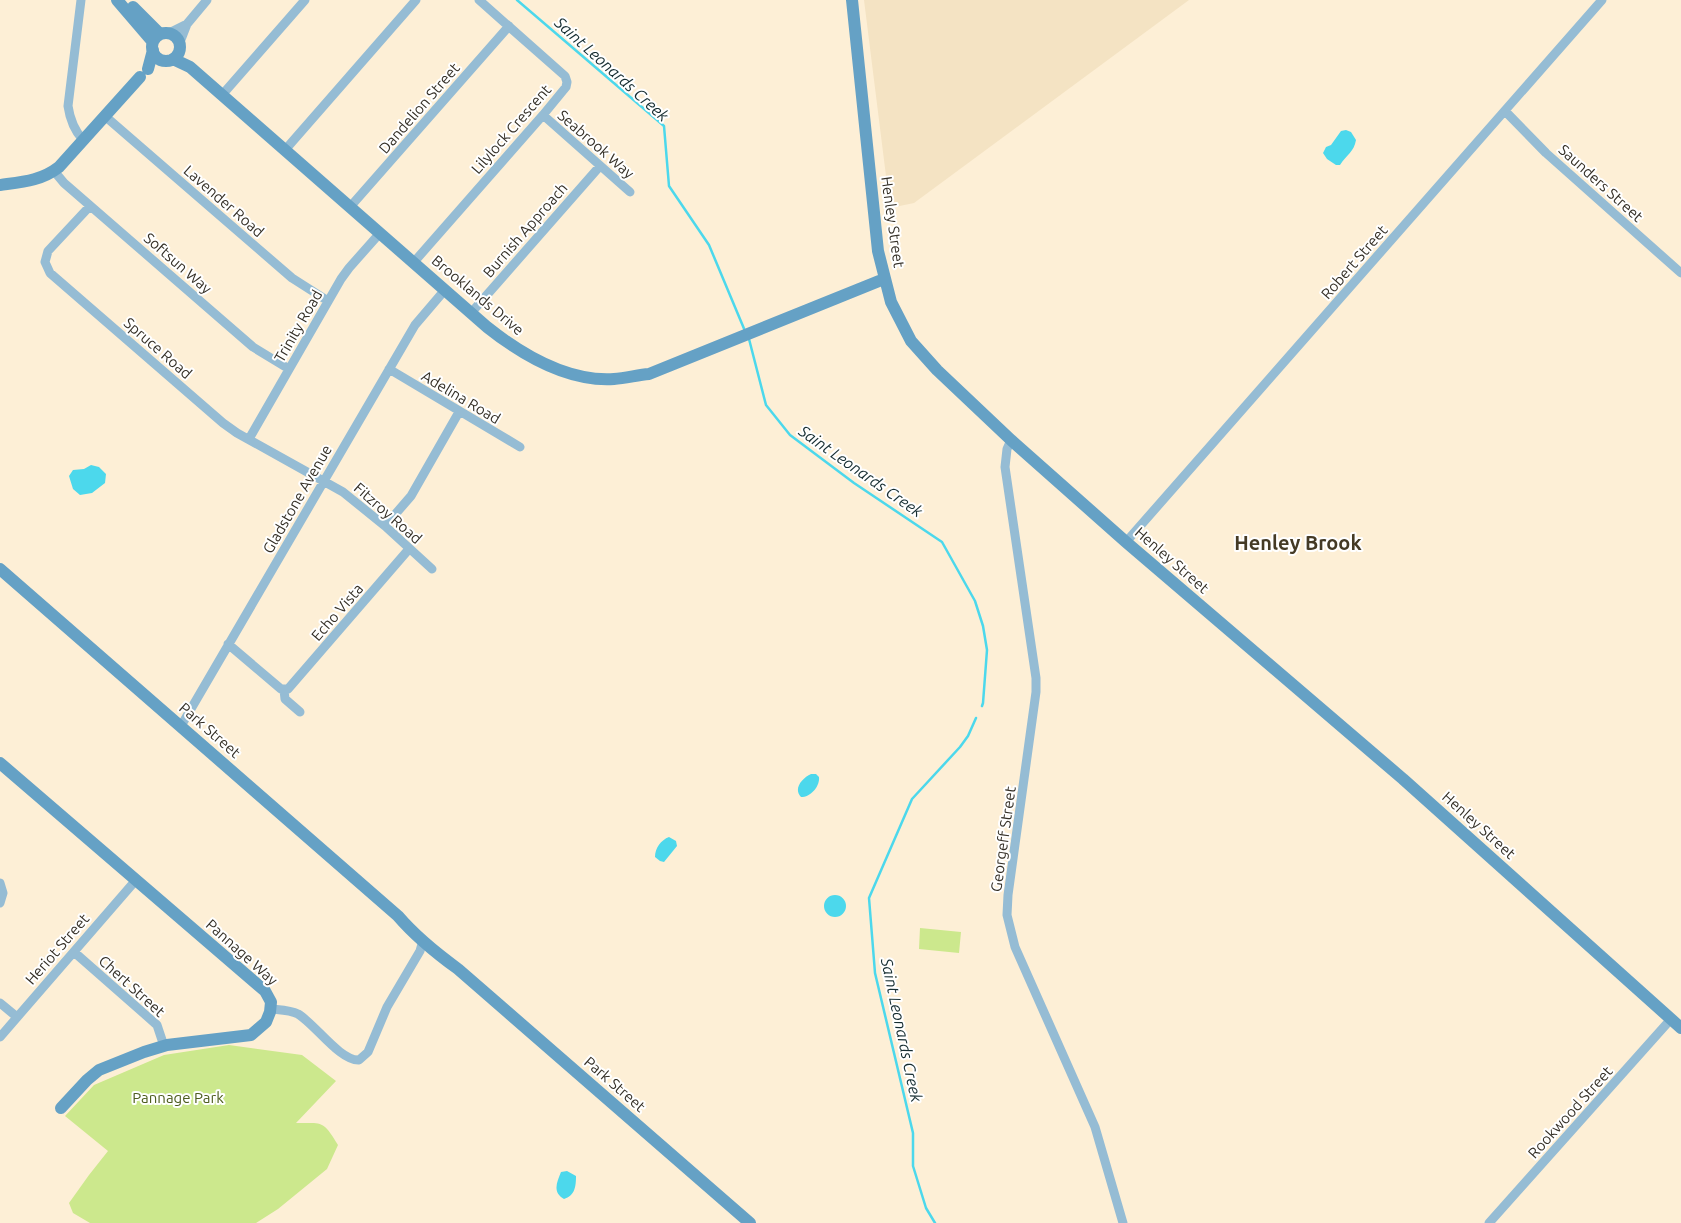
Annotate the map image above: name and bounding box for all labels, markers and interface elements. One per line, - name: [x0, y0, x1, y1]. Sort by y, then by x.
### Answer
- water label: Saint Leonards Creek: [551, 12, 673, 125]
- street label: Dandelion Street: [375, 59, 463, 157]
- street label: Lilylock Crescent: [468, 81, 554, 177]
- street label: Seabrook Way: [554, 106, 638, 182]
- street label: Saunders Street: [1555, 141, 1647, 225]
- street label: Lavender Road: [181, 162, 267, 240]
- street label: Henley Street: [878, 175, 908, 269]
- street label: Burnish Approach: [479, 179, 571, 281]
- street label: Robert Street: [1317, 222, 1391, 302]
- street label: Softsun Way: [141, 229, 215, 297]
- street label: Brooklands Drive: [429, 252, 527, 338]
- street label: Trinity Road: [271, 287, 325, 365]
- street label: Spruce Road: [121, 314, 195, 382]
- street label: Adelina Road: [419, 367, 503, 427]
- water label: Saint Leonards Creek: [795, 421, 927, 521]
- street label: Gladstone Avenue: [259, 442, 335, 556]
- street label: Fitzroy Road: [351, 479, 425, 547]
- street label: Henley Street: [1132, 523, 1212, 597]
- district label: Henley Brook: [1234, 531, 1362, 554]
- street label: Echo Vista: [308, 580, 366, 644]
- street label: Park Street: [176, 699, 244, 761]
- street label: Georgeff Street: [987, 785, 1019, 893]
- street label: Henley Street: [1439, 788, 1519, 862]
- street label: Heriot Street: [22, 910, 92, 988]
- street label: Pannage Way: [203, 915, 281, 989]
- street label: Chert Street: [95, 952, 169, 1020]
- water label: Saint Leonards Creek: [878, 955, 926, 1104]
- street label: Park Street: [581, 1053, 649, 1115]
- street label: Rookwood Street: [1524, 1062, 1616, 1161]
- park label: Pannage Park: [132, 1089, 224, 1106]

